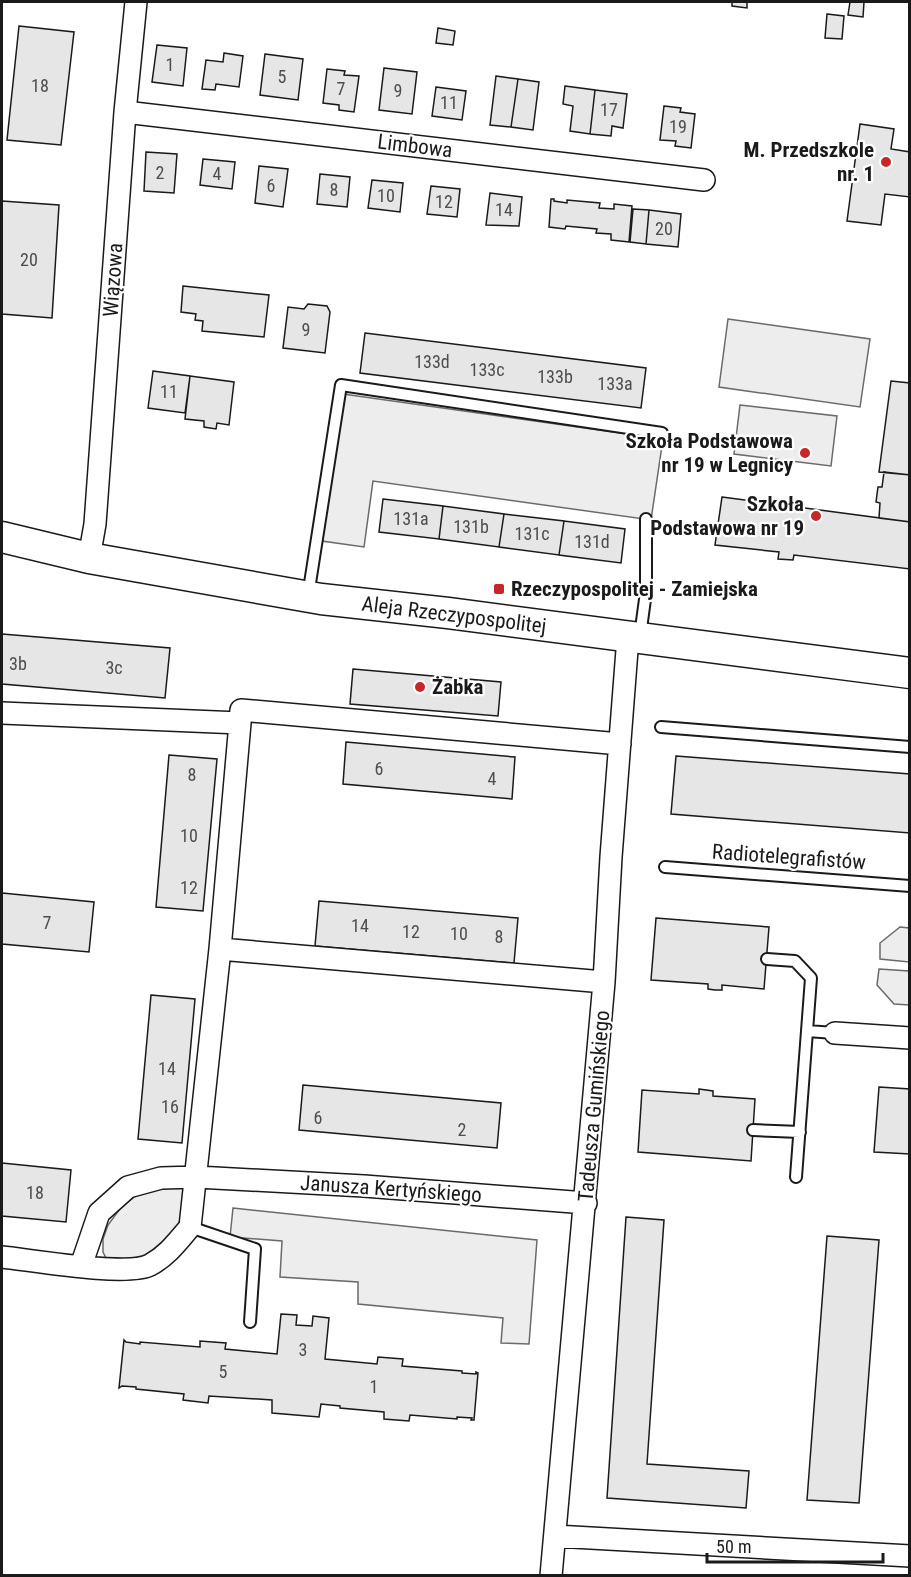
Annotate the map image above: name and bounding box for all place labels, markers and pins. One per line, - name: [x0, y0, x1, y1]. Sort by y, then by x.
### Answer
- place label: M. Przedszkole nr. 1: [744, 138, 874, 186]
- marker: M. Przedszkole nr. 1: [879, 155, 893, 169]
- place label: Szkoła Podstawowa nr 19 w Legnicy: [625, 429, 794, 477]
- marker: Szkoła Podstawowa nr 19 w Legnicy: [798, 446, 812, 460]
- place label: Szkoła Podstawowa nr 19: [650, 492, 804, 540]
- marker: Szkoła Podstawowa nr 19: [809, 509, 823, 523]
- place label: Rzeczypospolitej - Zamiejska: [511, 577, 758, 601]
- marker: Rzeczypospolitej - Zamiejska: [492, 582, 506, 596]
- place label: Żabka: [432, 675, 483, 699]
- marker: Żabka: [413, 680, 427, 694]

